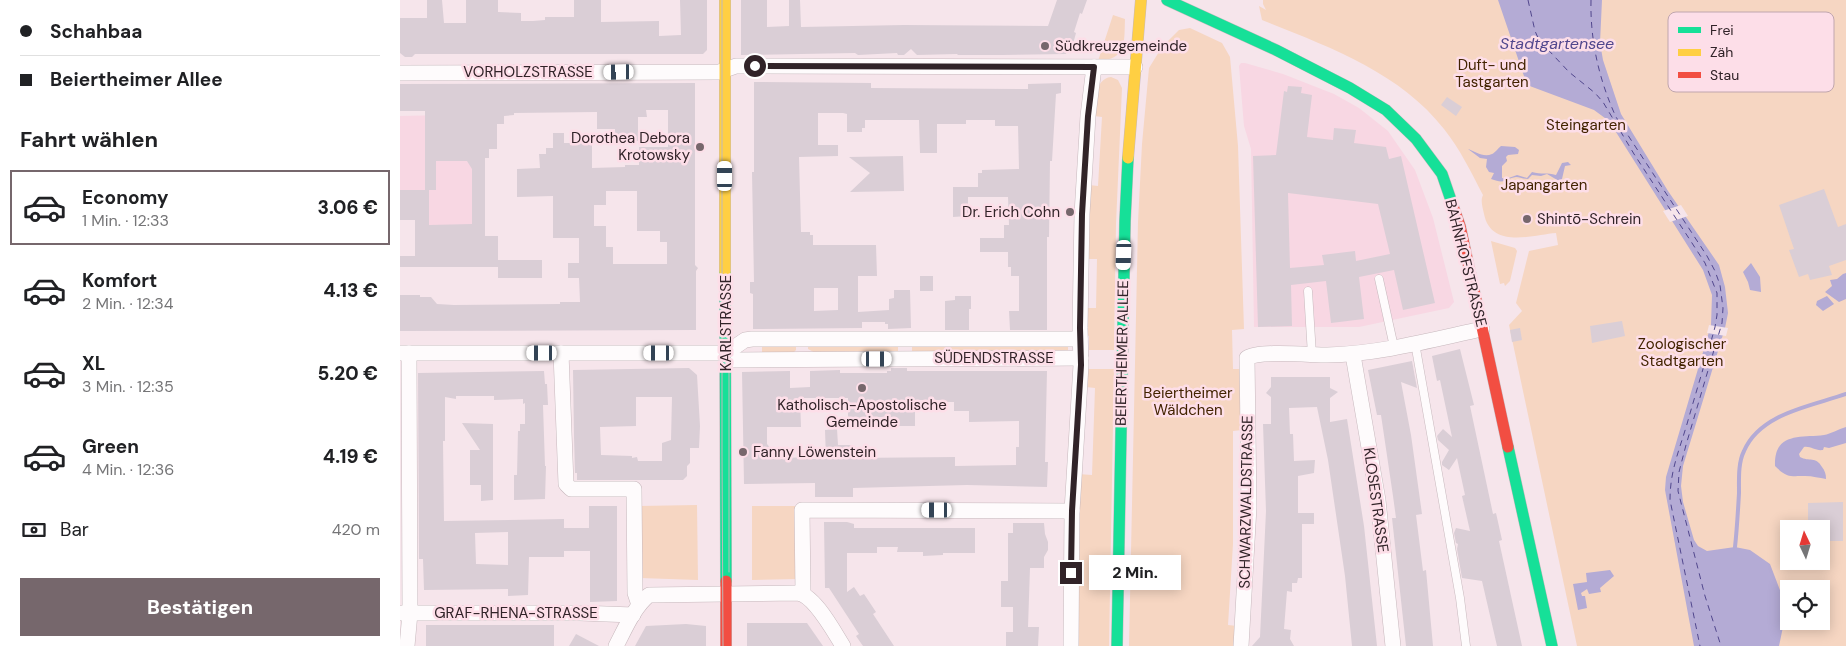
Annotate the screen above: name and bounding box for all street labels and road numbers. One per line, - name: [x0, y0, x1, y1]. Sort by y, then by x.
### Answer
- street label: VORHOLZSTRASSE: [463, 62, 593, 82]
- street label: BAHNHOFSTRASSE: [1440, 197, 1492, 329]
- street label: KARLSTRASSE: [716, 275, 736, 371]
- street label: BEIERTHEIMER ALLEE: [1111, 280, 1133, 426]
- street label: SÜDENDSTRASSE: [934, 348, 1054, 368]
- street label: SCHWARZWALDSTRASSE: [1234, 415, 1258, 589]
- street label: KLOSESTRASSE: [1359, 446, 1393, 554]
- street label: GRAF-RHENA-STRASSE: [434, 603, 598, 623]

